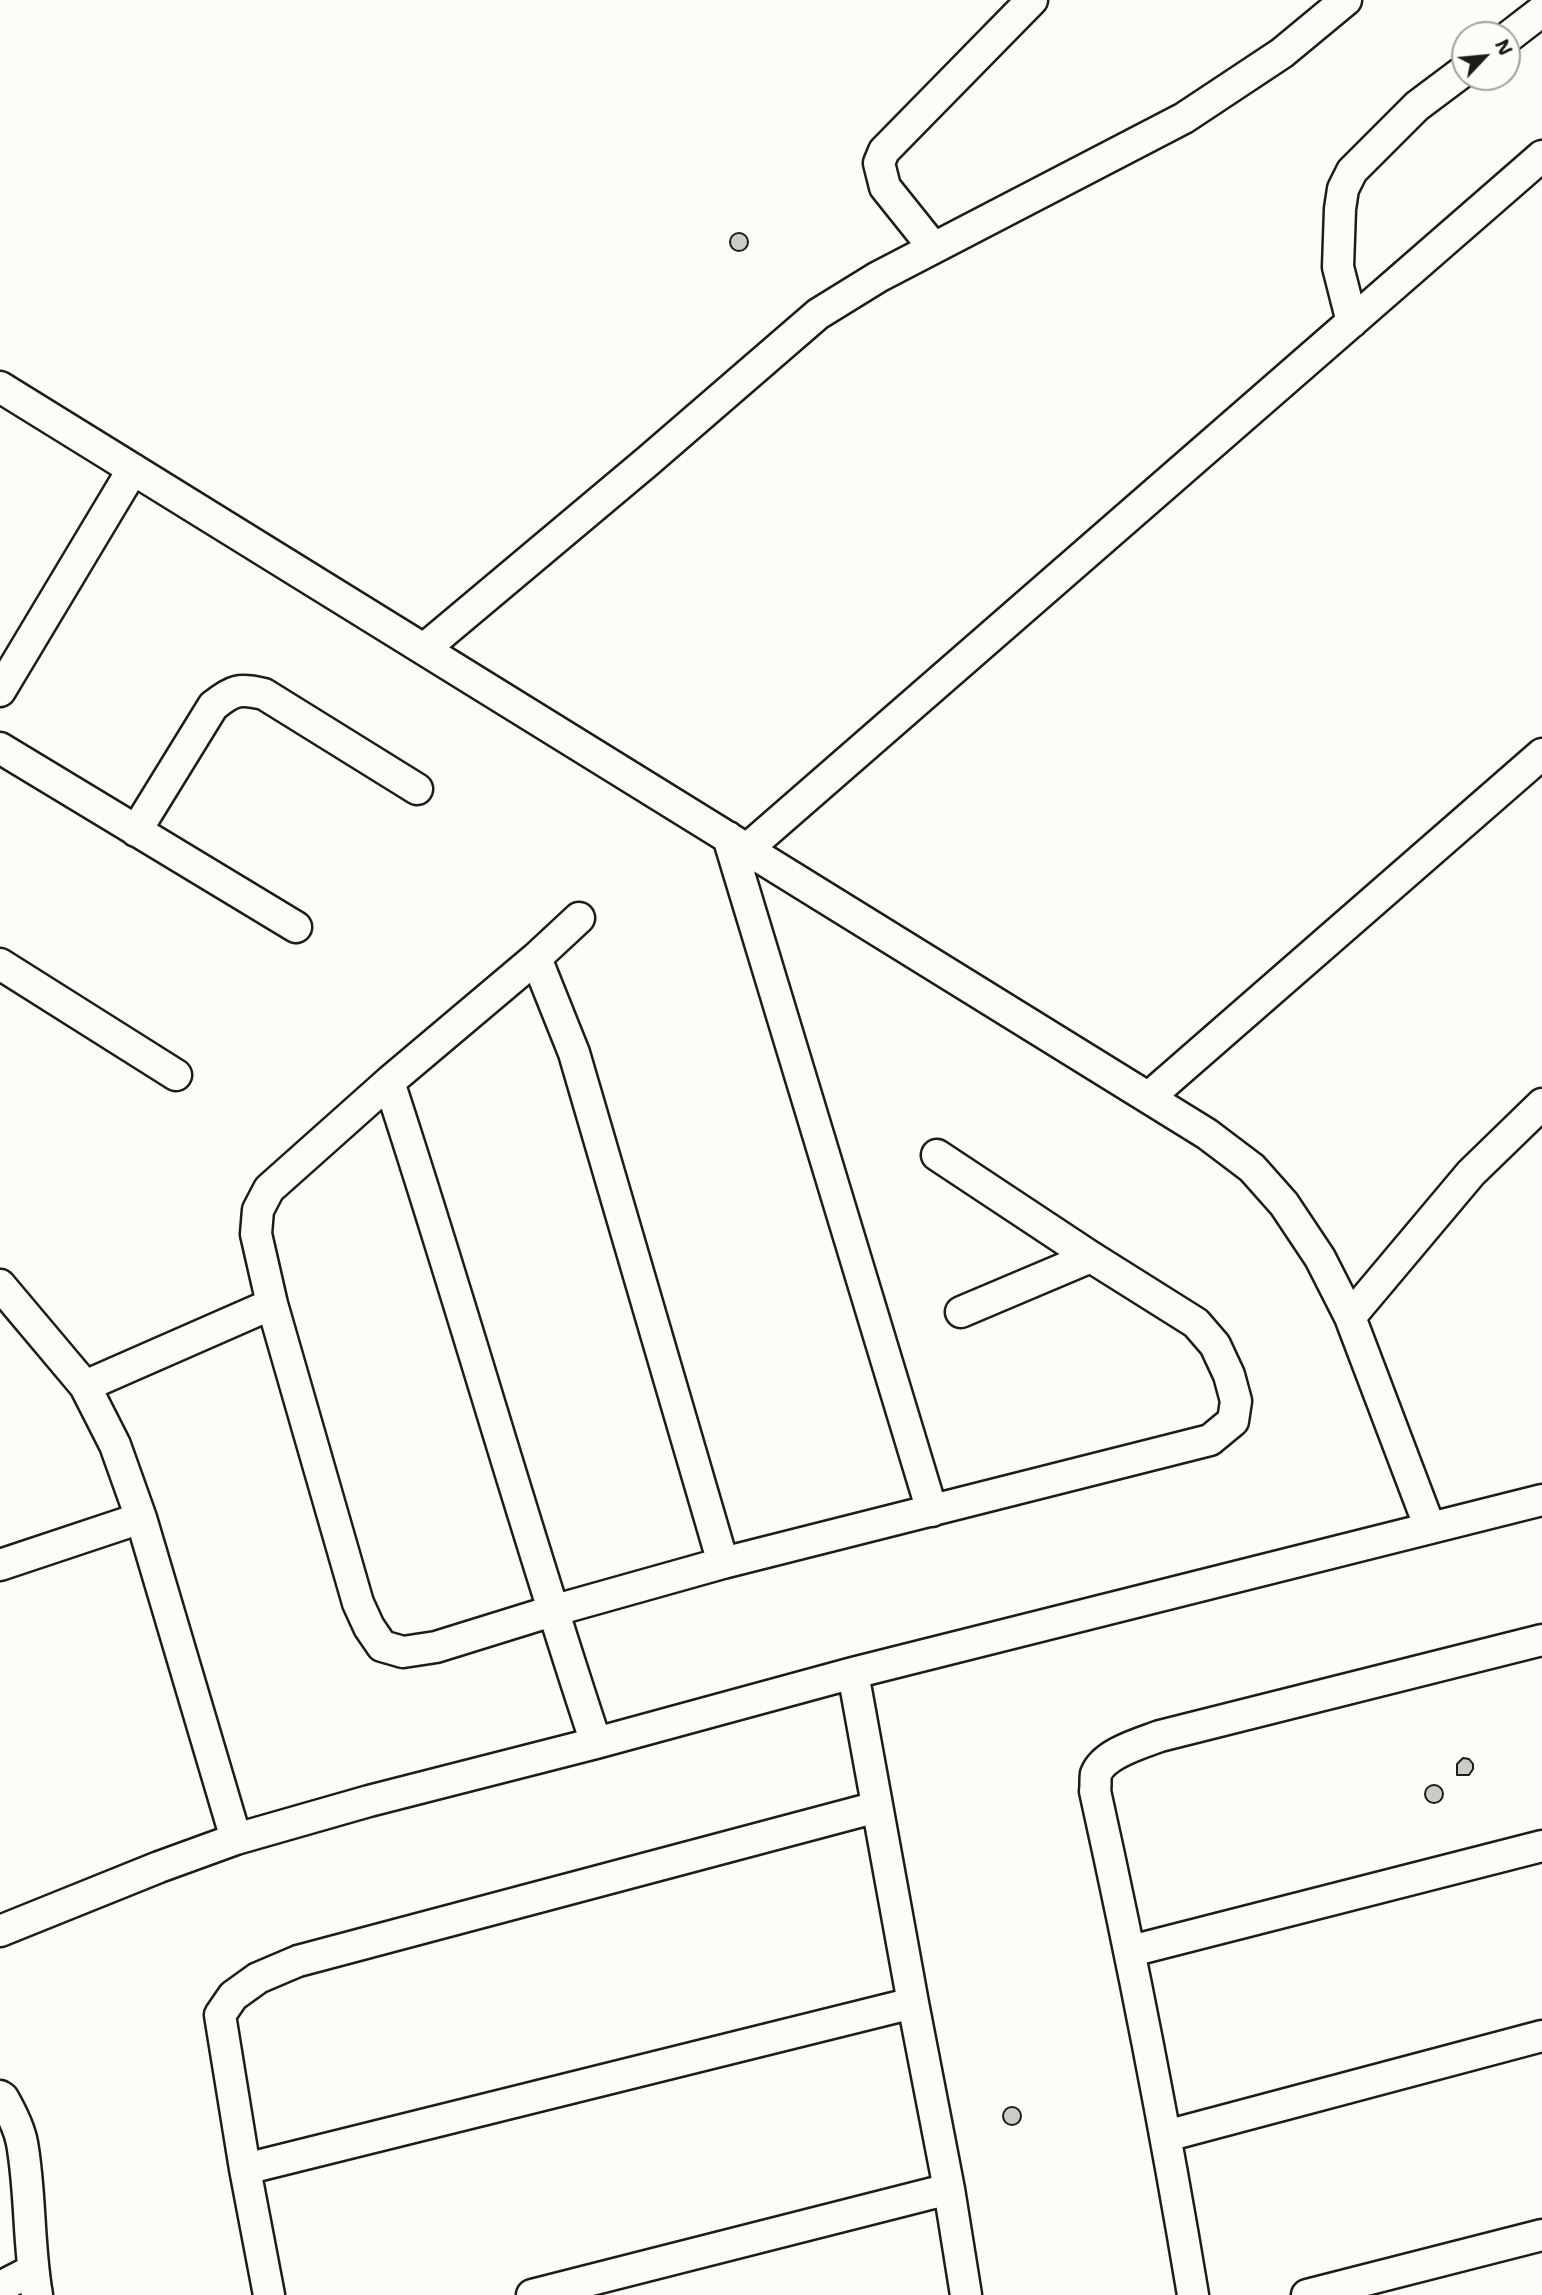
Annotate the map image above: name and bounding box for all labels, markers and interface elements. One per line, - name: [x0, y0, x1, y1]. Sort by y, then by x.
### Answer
- north arrow: [1451, 21, 1521, 91]
- text: N: [1489, 35, 1518, 60]

